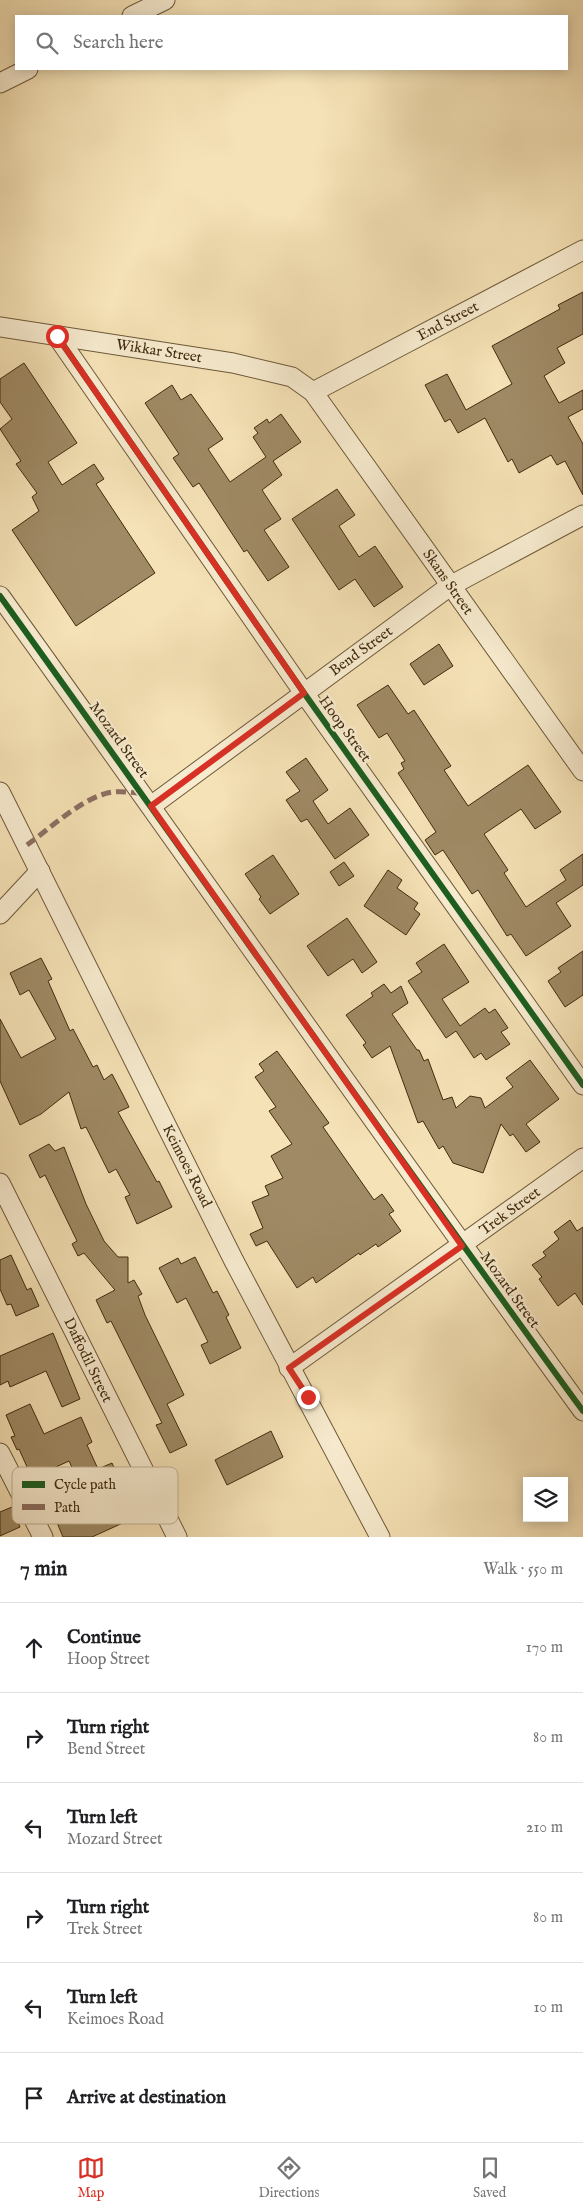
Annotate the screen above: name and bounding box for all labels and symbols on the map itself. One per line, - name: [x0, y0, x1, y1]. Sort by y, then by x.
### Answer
- street label: End Street: [414, 297, 482, 345]
- route start: [46, 325, 69, 348]
- street label: Wikkar Street: [115, 335, 203, 367]
- street label: Skans Street: [418, 545, 478, 619]
- street label: Bend Street: [326, 622, 396, 680]
- street label: Hoop Street: [315, 692, 375, 766]
- street label: Mozard Street: [85, 698, 153, 782]
- street label: Keimoes Road: [158, 1121, 217, 1212]
- street label: Trek Street: [476, 1183, 544, 1239]
- street label: Mozard Street: [476, 1248, 544, 1332]
- street label: Daffodil Street: [59, 1314, 117, 1406]
- route end: [297, 1386, 320, 1409]
- legend: [12, 1467, 178, 1524]
- text: Cycle path: [54, 1476, 116, 1494]
- text: Path: [54, 1499, 81, 1517]

